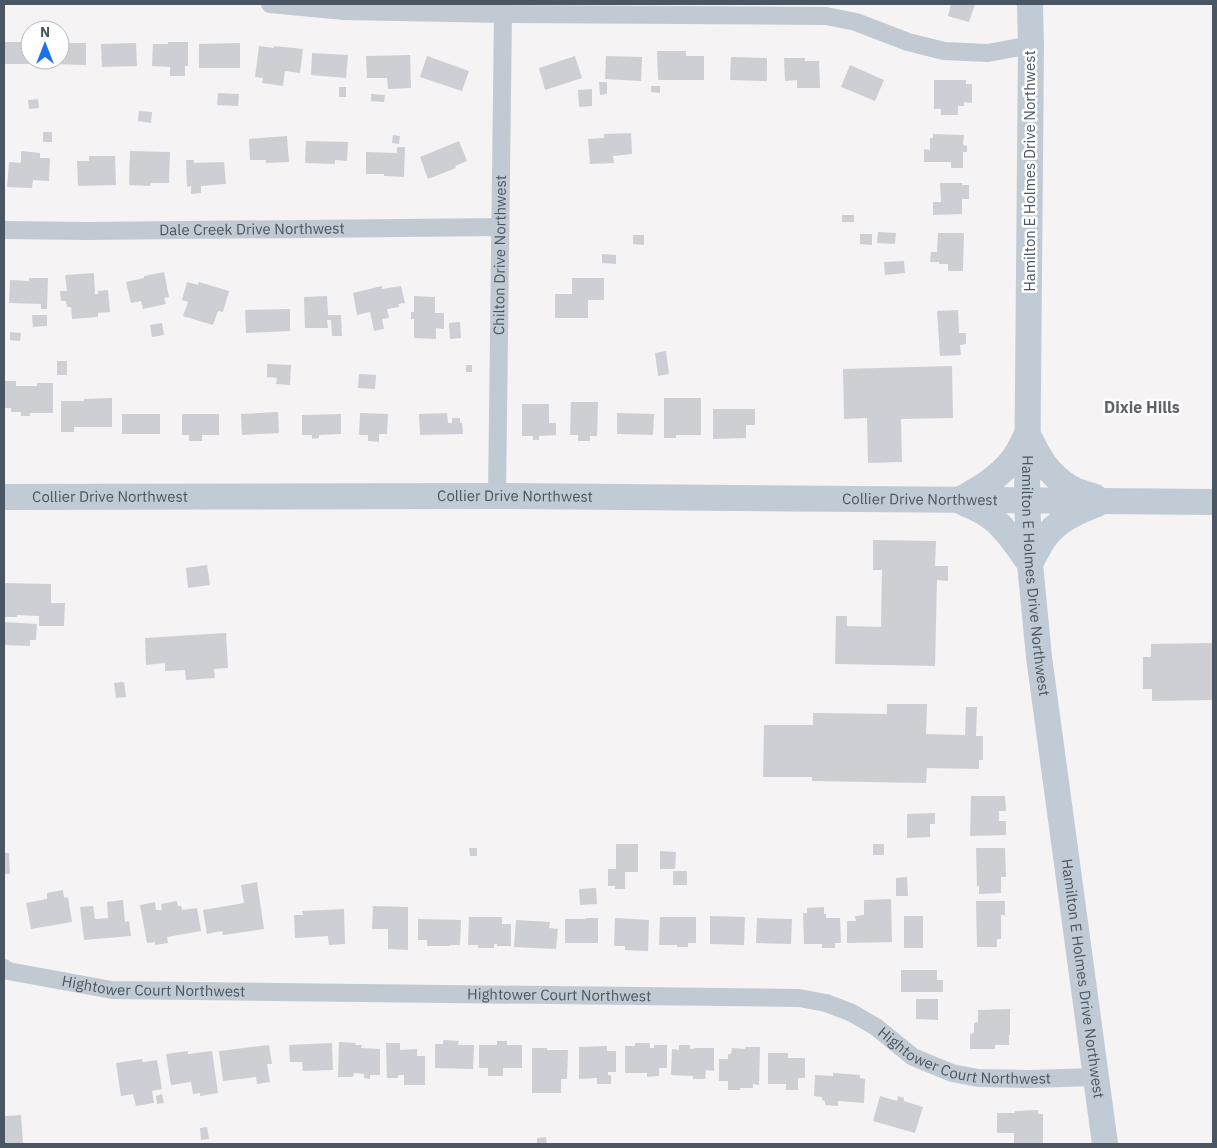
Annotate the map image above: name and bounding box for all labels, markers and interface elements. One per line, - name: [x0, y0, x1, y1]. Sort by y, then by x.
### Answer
- north arrow: [20, 20, 70, 70]
- text: N: [40, 23, 50, 41]
- street label: Hamilton E Holmes Drive Northwest: [1020, 50, 1039, 292]
- street label: Chilton Drive Northwest: [489, 175, 510, 335]
- street label: Dale Creek Drive Northwest: [159, 219, 345, 239]
- district label: Dixie Hills: [1104, 397, 1180, 417]
- street label: Hamilton E Holmes Drive Northwest: [1018, 455, 1054, 697]
- street label: Collier Drive Northwest: [437, 486, 593, 506]
- street label: Collier Drive Northwest: [32, 487, 188, 506]
- street label: Collier Drive Northwest: [842, 489, 998, 509]
- street label: Hamilton E Holmes Drive Northwest: [1057, 857, 1109, 1100]
- street label: Hightower Court Northwest: [60, 971, 246, 1001]
- street label: Hightower Court Northwest: [467, 984, 651, 1005]
- street label: Hightower Court Northwest: [874, 1022, 1051, 1088]

